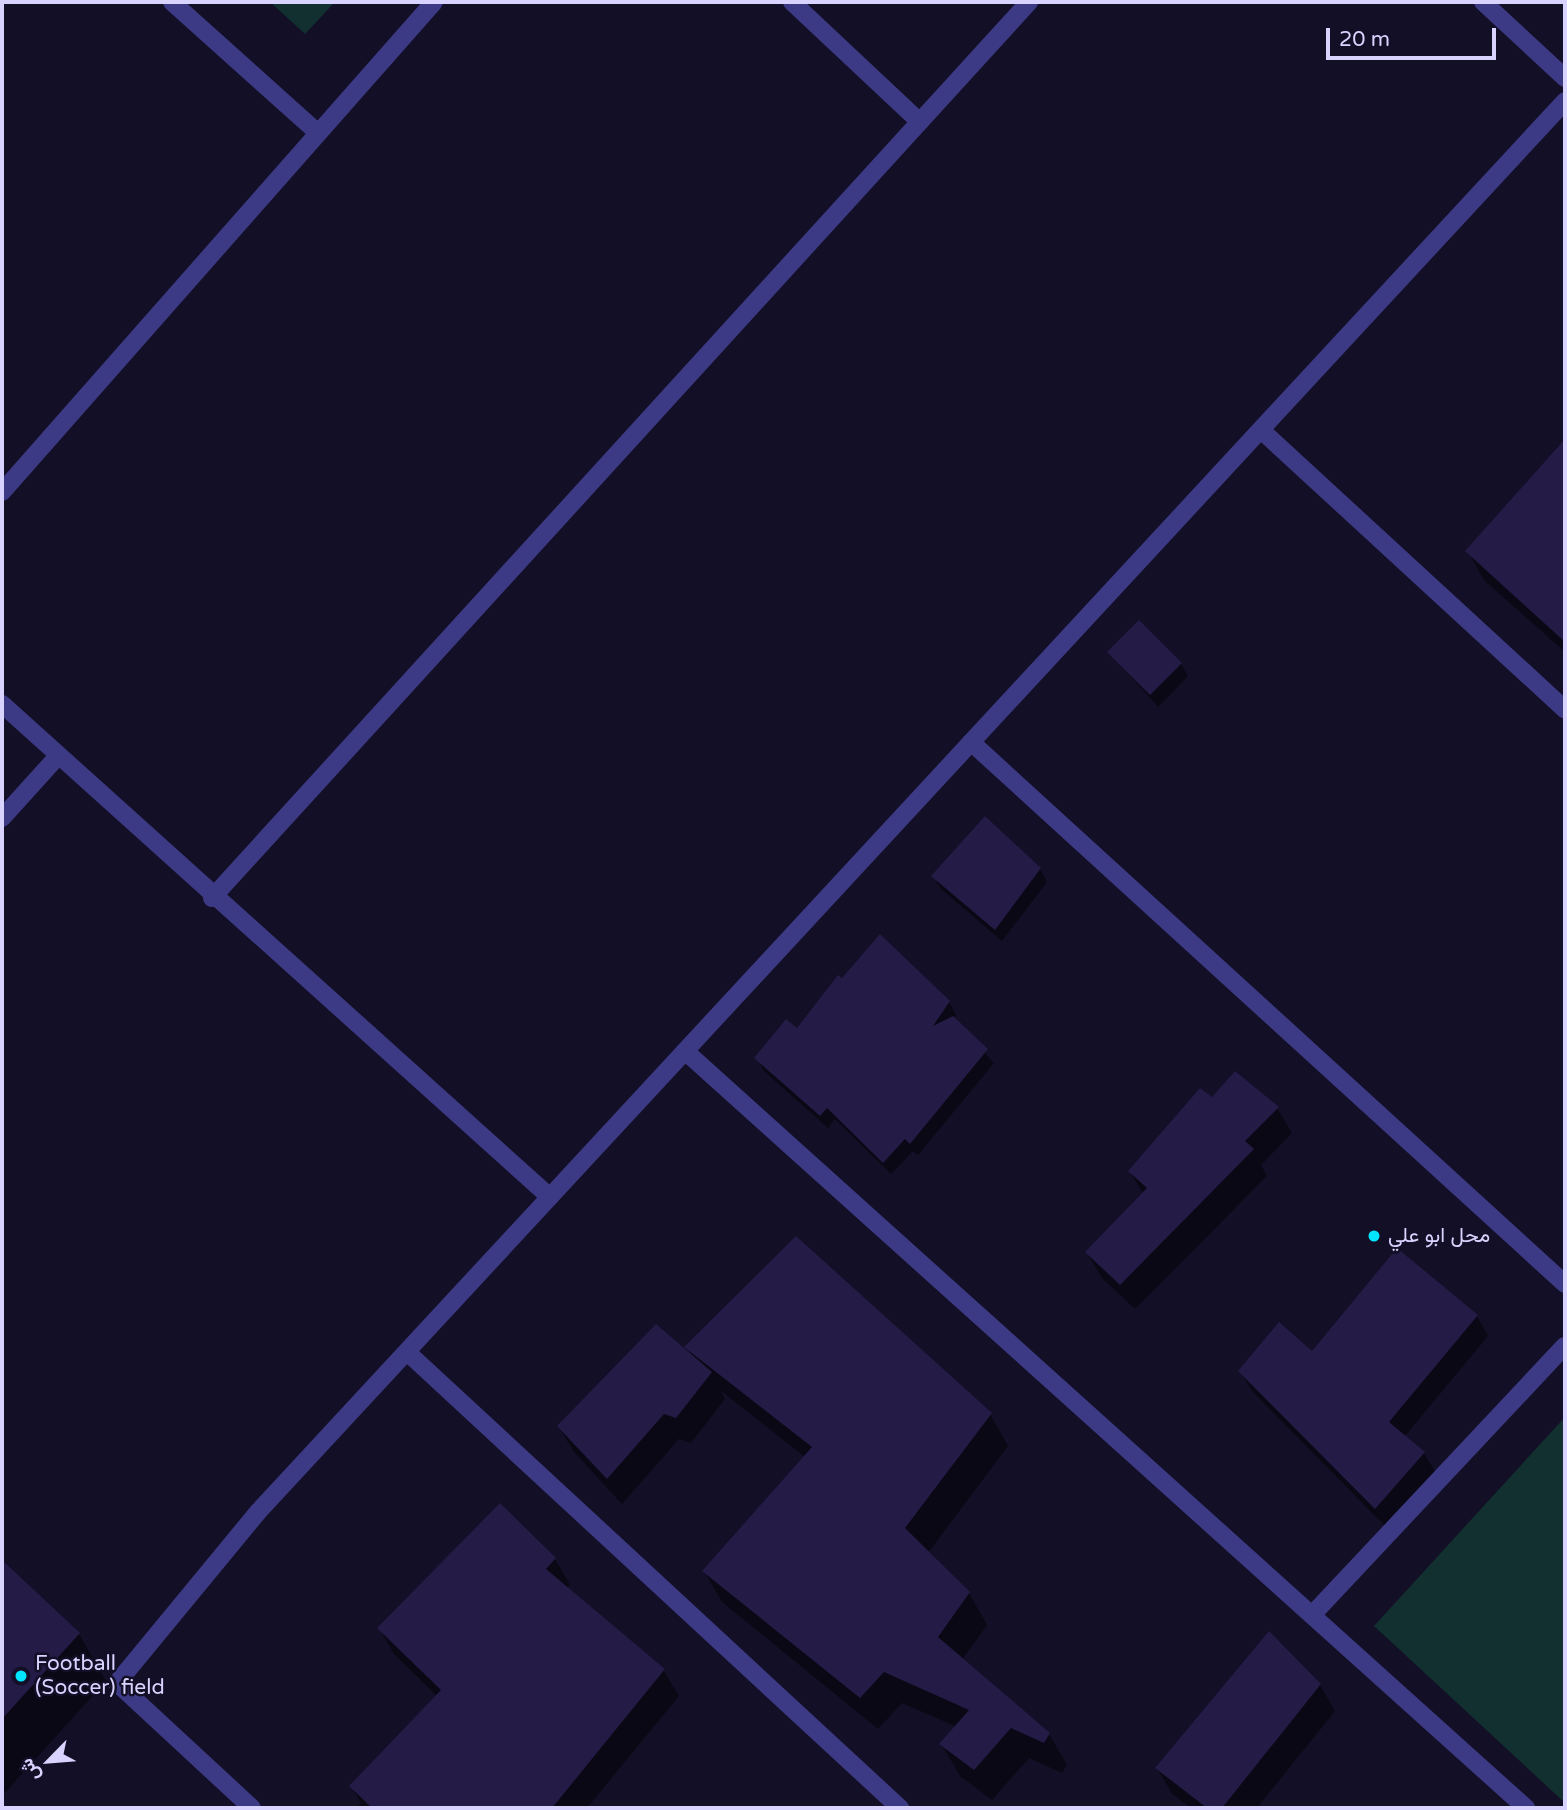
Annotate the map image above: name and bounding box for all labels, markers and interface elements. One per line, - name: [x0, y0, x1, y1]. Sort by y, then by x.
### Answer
- scale bar: [1329, 14, 1499, 58]
- text: 20 m: [1339, 27, 1390, 52]
- place label: محل ابو علي: [1388, 1223, 1490, 1249]
- marker: محل ابو علي: [1366, 1228, 1382, 1244]
- place label: Football (Soccer) field: [35, 1651, 165, 1701]
- marker: Football (Soccer) field: [13, 1668, 29, 1684]
- north arrow: [14, 1726, 84, 1796]
- text: ش: [15, 1755, 45, 1785]

